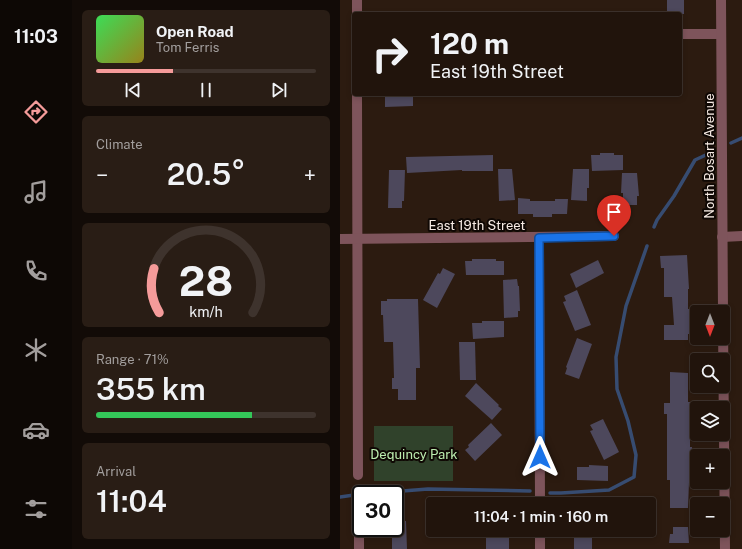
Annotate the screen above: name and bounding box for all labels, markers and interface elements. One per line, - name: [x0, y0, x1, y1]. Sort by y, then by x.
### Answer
- text: Open Road: [156, 23, 234, 40]
- text: 11:03: [14, 26, 58, 47]
- text: 120 m: [430, 27, 509, 60]
- icon: right: [364, 28, 416, 80]
- text: Tom Ferris: [156, 40, 219, 55]
- text: East 19th Street: [430, 61, 564, 82]
- icon: previous: [122, 79, 144, 101]
- icon: pause: [195, 79, 217, 101]
- icon: next: [268, 79, 290, 101]
- street label: North Bosart Avenue: [702, 93, 717, 219]
- icon: directions: [22, 98, 50, 126]
- text: Climate: [96, 137, 143, 152]
- text: 20.5°: [167, 156, 245, 192]
- text: −: [96, 162, 108, 188]
- text: +: [304, 162, 316, 188]
- icon: music: [22, 178, 50, 206]
- pin: [597, 195, 631, 236]
- icon: arrive: [603, 201, 625, 223]
- street label: East 19th Street: [429, 218, 525, 233]
- text: 28: [179, 255, 233, 304]
- icon: phone: [22, 257, 50, 285]
- text: km/h: [189, 302, 223, 319]
- north arrow: [690, 305, 730, 345]
- map controls: [690, 305, 730, 537]
- icon: climate: [22, 336, 50, 364]
- text: Range · 71%: [96, 352, 169, 367]
- button: search: [690, 353, 730, 393]
- text: 355 km: [96, 371, 206, 407]
- button: layers: [690, 401, 730, 441]
- icon: car: [22, 416, 50, 444]
- position arrow: [519, 436, 561, 478]
- park label: Dequincy Park: [370, 447, 458, 462]
- button: +: [690, 449, 730, 489]
- text: Arrival: [96, 464, 136, 479]
- text: 11:04: [96, 483, 167, 519]
- speed limit sign: 30: [352, 485, 404, 537]
- icon: filters: [22, 495, 50, 523]
- button: −: [690, 497, 730, 537]
- text: 11:04 · 1 min · 160 m: [474, 508, 608, 525]

